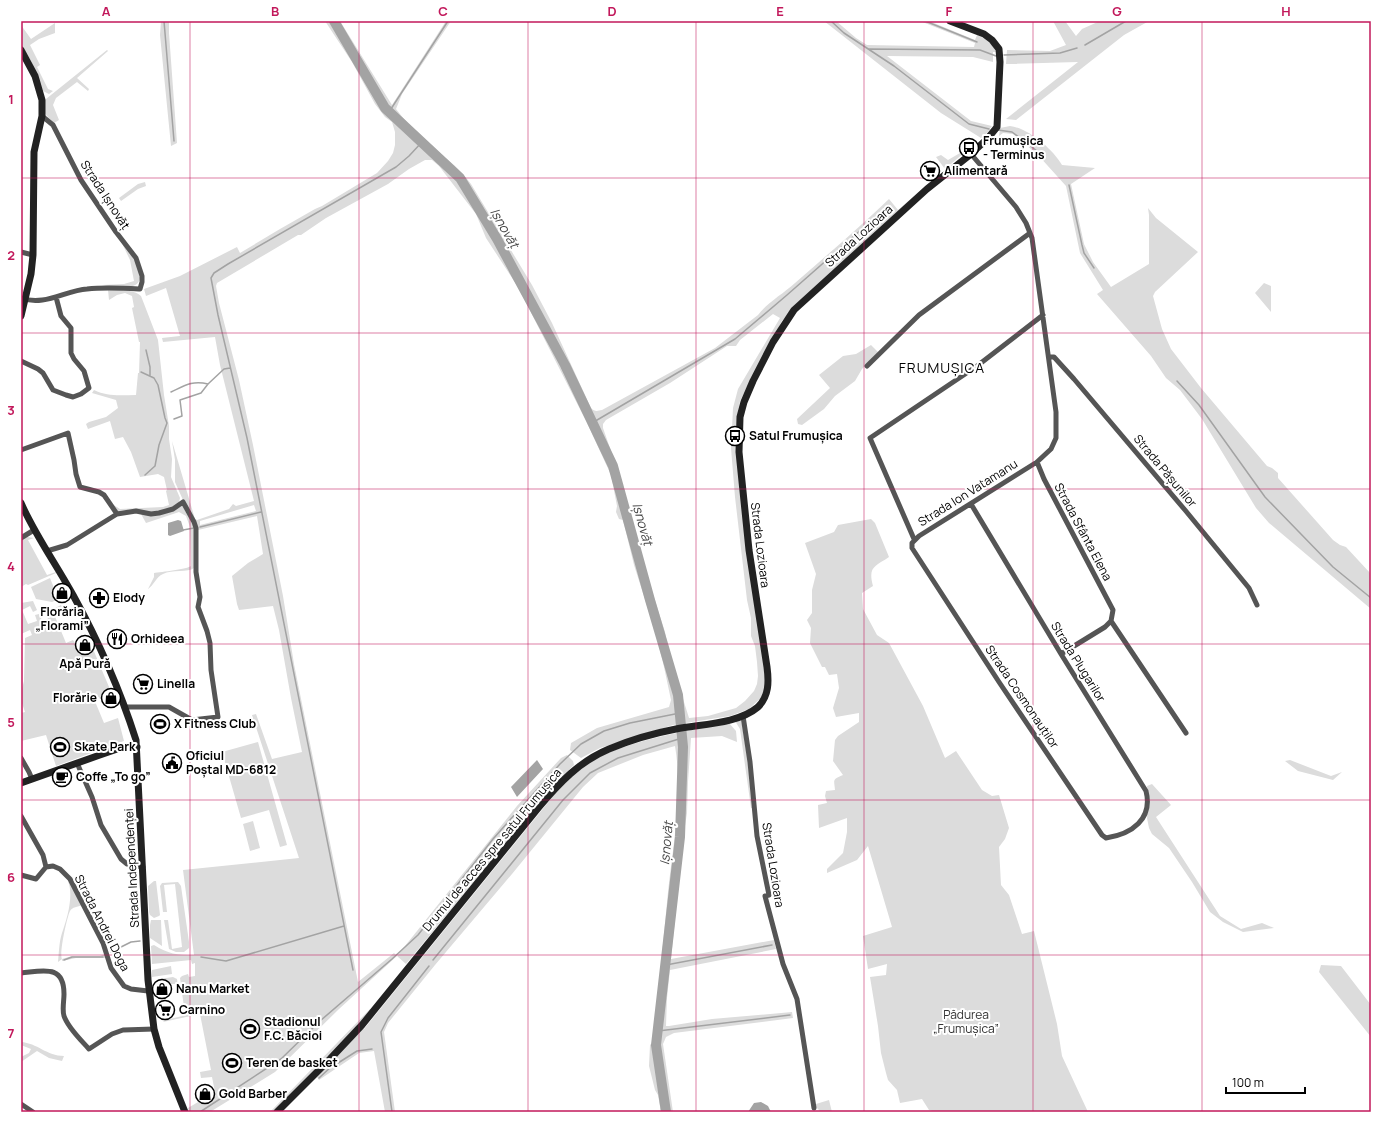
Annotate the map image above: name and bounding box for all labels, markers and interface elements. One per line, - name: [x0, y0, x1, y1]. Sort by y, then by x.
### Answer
- text: A: [102, 2, 111, 20]
- text: B: [271, 2, 279, 20]
- text: C: [438, 2, 448, 20]
- text: D: [607, 2, 617, 20]
- text: E: [776, 2, 784, 20]
- text: F: [946, 2, 953, 20]
- text: G: [1112, 2, 1122, 20]
- text: H: [1281, 2, 1291, 20]
- text: 1: [8, 90, 14, 108]
- place label: Frumușica - Terminus: [983, 132, 1045, 163]
- bus stop icon: Frumușica - Terminus: [958, 137, 980, 159]
- street label: Strada Ișnovăț: [77, 157, 134, 233]
- supermarket icon: Alimentară: [919, 160, 941, 182]
- place label: Alimentară: [944, 162, 1008, 179]
- street label: Strada Lozioara: [821, 201, 896, 271]
- water label: Ișnovăț: [486, 205, 525, 253]
- text: 2: [7, 246, 15, 264]
- district label: FRUMUȘICA: [899, 358, 985, 377]
- text: 3: [7, 401, 15, 419]
- bus stop icon: Satul Frumușica: [724, 425, 746, 447]
- place label: Satul Frumușica: [749, 427, 843, 444]
- street label: Strada Pășunilor: [1130, 431, 1201, 511]
- street label: Strada Ion Vatamanu: [915, 455, 1021, 530]
- street label: Strada Sfânta Elena: [1050, 480, 1116, 584]
- water label: Ișnovăț: [628, 501, 658, 549]
- street label: Strada Lozioara: [747, 501, 774, 589]
- text: 4: [7, 557, 15, 575]
- shop icon: Florăria „Florami”: [51, 582, 73, 604]
- pharmacy icon: Elody: [88, 587, 110, 609]
- place label: Elody: [113, 589, 145, 606]
- place label: Florăria „Florami”: [35, 603, 89, 634]
- street label: Strada Plugarilor: [1047, 618, 1110, 706]
- restaurant icon: Orhideea: [106, 628, 128, 650]
- place label: Orhideea: [131, 630, 184, 647]
- shop icon: Apă Pură: [74, 634, 96, 656]
- street label: Strada Cosmonauților: [982, 642, 1064, 752]
- place label: Apă Pură: [59, 655, 111, 672]
- supermarket icon: Linella: [132, 673, 154, 695]
- place label: Linella: [157, 675, 195, 692]
- shop icon: Florărie: [100, 687, 122, 709]
- place label: Florărie: [53, 689, 97, 706]
- text: 5: [7, 713, 15, 731]
- sports icon: X Fitness Club: [149, 713, 171, 735]
- place label: X Fitness Club: [174, 715, 256, 732]
- sports icon: Skate Park: [49, 736, 71, 758]
- place label: Skate Park: [74, 738, 136, 755]
- place label: Oficiul Poștal MD-6812: [186, 747, 276, 778]
- public building icon: Oficiul Poștal MD-6812: [161, 752, 183, 774]
- street label: Drumul de acces spre satul Frumușica: [418, 764, 565, 935]
- cafe icon: Coffe „To go”: [51, 766, 73, 788]
- place label: Coffe „To go”: [76, 768, 151, 785]
- street label: Strada Independenței: [120, 808, 143, 928]
- water label: Ișnovăț: [655, 819, 677, 866]
- street label: Strada Lozioara: [758, 821, 789, 909]
- text: 6: [7, 868, 15, 886]
- street label: Strada Andrei Doga: [71, 872, 134, 974]
- shop icon: Nanu Market: [151, 978, 173, 1000]
- place label: Nanu Market: [176, 980, 250, 997]
- supermarket icon: Carnino: [154, 999, 176, 1021]
- place label: Carnino: [179, 1001, 225, 1018]
- park label: Pădurea „Frumușica”: [933, 1006, 999, 1037]
- place label: Stadionul F.C. Băcioi: [264, 1013, 322, 1044]
- sports icon: Stadionul F.C. Băcioi: [239, 1018, 261, 1040]
- text: 7: [8, 1024, 15, 1042]
- sports icon: Teren de basket: [221, 1052, 243, 1074]
- place label: Teren de basket: [246, 1054, 338, 1071]
- scale bar: [1226, 1069, 1305, 1095]
- text: 100 m: [1232, 1074, 1264, 1091]
- shop icon: Gold Barber: [194, 1083, 216, 1105]
- place label: Gold Barber: [219, 1085, 287, 1102]

